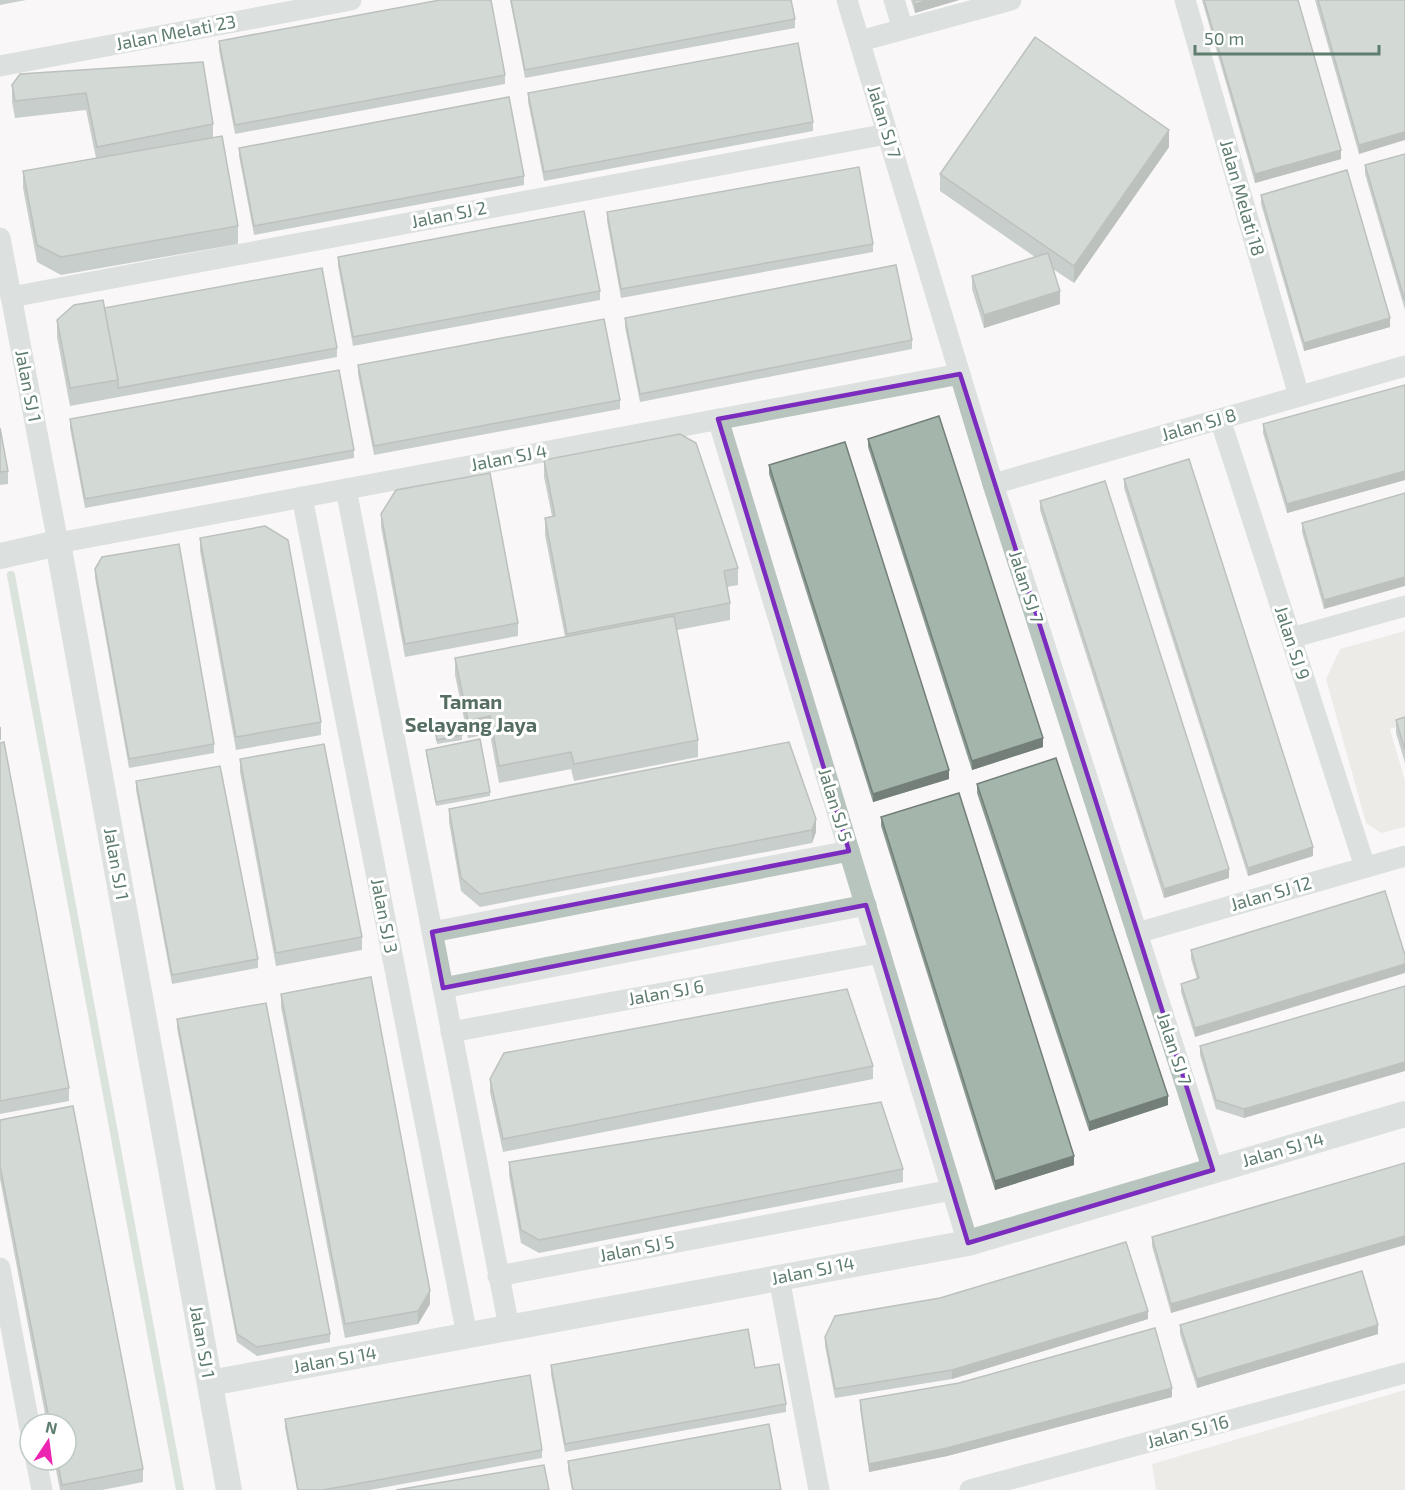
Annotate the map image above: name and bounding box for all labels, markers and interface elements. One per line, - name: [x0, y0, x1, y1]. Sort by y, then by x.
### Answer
- street label: Jalan Melati 23: [114, 10, 238, 54]
- scale bar: [1195, 18, 1380, 56]
- text: 50 m: [1204, 27, 1244, 49]
- street label: Jalan SJ 7: [863, 83, 906, 161]
- street label: Jalan Melati 18: [1216, 137, 1270, 258]
- street label: Jalan SJ 2: [409, 196, 488, 232]
- street label: Jalan SJ 1: [11, 348, 47, 424]
- street label: Jalan SJ 8: [1159, 403, 1239, 445]
- street label: Jalan SJ 4: [469, 439, 549, 475]
- street label: Jalan SJ 7: [1005, 548, 1049, 626]
- street label: Jalan SJ 9: [1271, 603, 1315, 682]
- district label: Taman Selayang Jaya: [405, 689, 537, 737]
- street label: Jalan SJ 5: [814, 765, 858, 844]
- street label: Jalan SJ 1: [100, 826, 134, 902]
- street label: Jalan SJ 12: [1228, 871, 1314, 915]
- street label: Jalan SJ 3: [367, 876, 403, 955]
- street label: Jalan SJ 6: [626, 975, 705, 1009]
- street label: Jalan SJ 7: [1153, 1010, 1197, 1088]
- street label: Jalan SJ 14: [1239, 1127, 1326, 1171]
- street label: Jalan SJ 5: [598, 1230, 676, 1266]
- street label: Jalan SJ 14: [769, 1251, 856, 1289]
- street label: Jalan SJ 1: [186, 1304, 220, 1380]
- street label: Jalan SJ 14: [291, 1341, 378, 1377]
- street label: Jalan SJ 16: [1145, 1410, 1231, 1452]
- north arrow: [18, 1412, 78, 1472]
- text: N: [44, 1416, 59, 1437]

